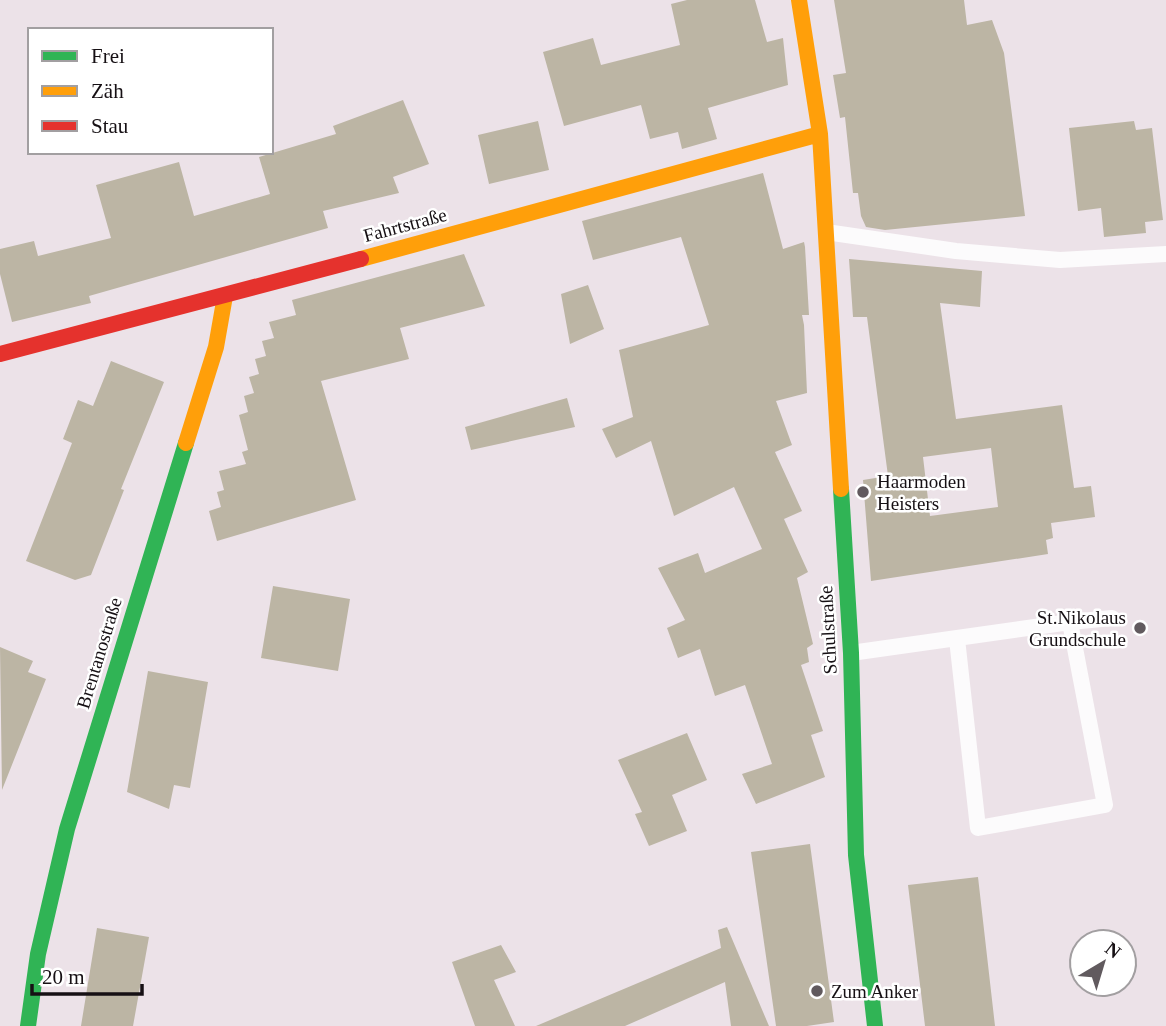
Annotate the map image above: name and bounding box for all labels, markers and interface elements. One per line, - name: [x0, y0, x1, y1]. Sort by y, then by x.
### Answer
- legend: [28, 28, 273, 154]
- text: Frei: [91, 44, 125, 68]
- text: Zäh: [91, 79, 124, 103]
- text: Stau: [91, 114, 129, 138]
- street label: Fahrtstraße: [361, 204, 449, 246]
- place label: Haarmoden Heisters: [877, 471, 966, 514]
- marker: Haarmoden Heisters: [855, 484, 871, 500]
- street label: Schulstraße: [815, 585, 841, 675]
- street label: Brentanostraße: [72, 595, 126, 711]
- place label: St.Nikolaus Grundschule: [1029, 607, 1126, 650]
- marker: St.Nikolaus Grundschule: [1132, 620, 1148, 636]
- north arrow: [1068, 928, 1138, 998]
- text: N: [1101, 937, 1125, 963]
- scale bar: [32, 953, 142, 997]
- text: 20 m: [42, 965, 85, 989]
- place label: Zum Anker: [831, 981, 919, 1002]
- marker: Zum Anker: [809, 983, 825, 999]

